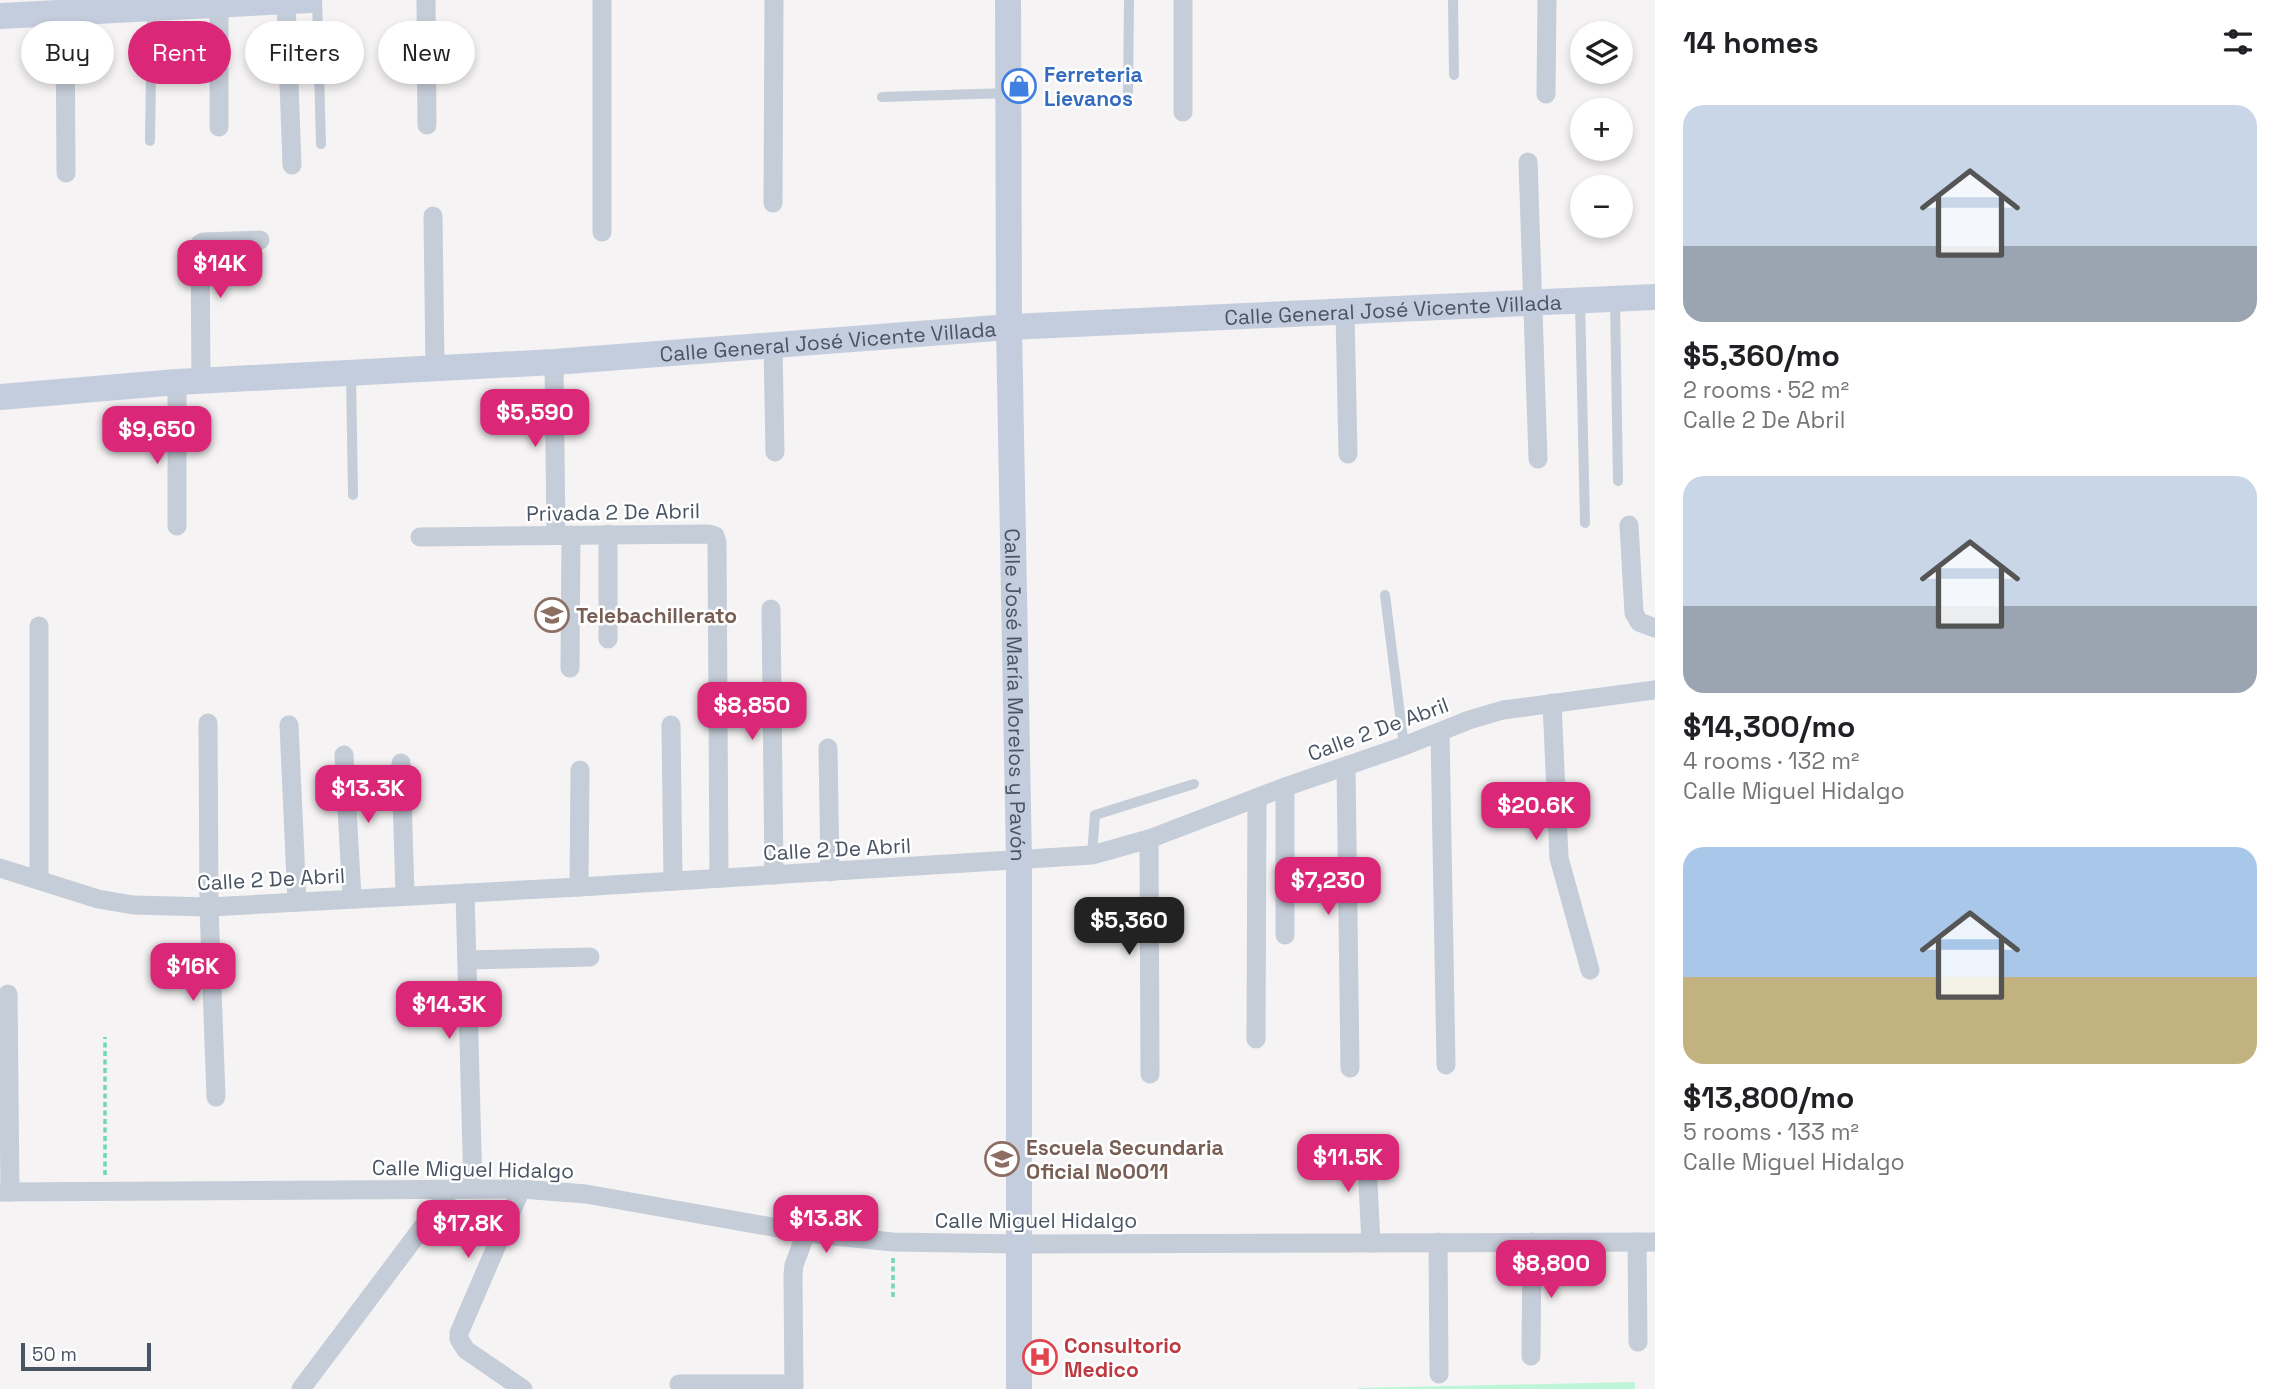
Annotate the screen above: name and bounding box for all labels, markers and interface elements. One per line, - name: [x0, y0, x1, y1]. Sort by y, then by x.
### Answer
- chip: Buy: [21, 21, 114, 84]
- chip: Rent: [128, 21, 231, 84]
- chip: Filters: [245, 21, 364, 84]
- chip: New: [378, 21, 475, 84]
- map controls: [1570, 21, 1633, 238]
- button: layers: [1570, 21, 1633, 84]
- text: 14 homes: [1683, 23, 1819, 62]
- icon: filters: [2219, 23, 2257, 61]
- place label: Ferreteria Lievanos: [1044, 61, 1143, 112]
- shop icon: Ferreteria Lievanos: [1000, 67, 1038, 105]
- button: +: [1570, 98, 1633, 161]
- icon: home: [1907, 150, 2033, 276]
- button: −: [1570, 175, 1633, 238]
- pin: $14K: [179, 240, 261, 300]
- text: $14K: [193, 248, 247, 278]
- street label: Calle General José Vicente Villada: [1224, 288, 1562, 330]
- street label: Calle General José Vicente Villada: [659, 315, 997, 367]
- text: $5,360/mo: [1683, 336, 1840, 375]
- text: 2 rooms · 52 m²: [1683, 375, 1849, 405]
- pin: $5,590: [478, 390, 592, 449]
- text: $5,590: [496, 397, 574, 427]
- text: Calle 2 De Abril: [1683, 405, 1845, 435]
- pin: $9,650: [100, 406, 214, 466]
- text: $9,650: [118, 414, 196, 444]
- street label: Privada 2 De Abril: [526, 497, 700, 527]
- icon: home: [1907, 521, 2033, 647]
- street label: Calle José María Morelos y Pavón: [999, 528, 1033, 862]
- school or university icon: Telebachillerato: [533, 596, 571, 634]
- place label: Telebachillerato: [576, 602, 737, 629]
- pin: $8,850: [695, 682, 809, 742]
- text: $8,850: [713, 690, 791, 720]
- street label: Calle 2 De Abril: [1304, 691, 1452, 767]
- text: $14,300/mo: [1683, 707, 1855, 746]
- text: 4 rooms · 132 m²: [1683, 746, 1859, 776]
- pin: $13.3K: [311, 766, 425, 825]
- text: $13.3K: [331, 773, 405, 803]
- text: Calle Miguel Hidalgo: [1683, 776, 1905, 806]
- pin: $20.6K: [1479, 782, 1593, 842]
- text: $20.6K: [1497, 790, 1575, 820]
- street label: Calle 2 De Abril: [762, 832, 912, 866]
- pin: $7,230: [1271, 858, 1385, 917]
- street label: Calle 2 De Abril: [196, 862, 346, 896]
- text: $7,230: [1291, 865, 1365, 895]
- icon: home: [1907, 892, 2033, 1018]
- pin: $5,360: [1072, 898, 1186, 957]
- text: $5,360: [1090, 905, 1168, 935]
- pin: $16K: [152, 944, 234, 1003]
- text: $16K: [167, 951, 219, 981]
- pin: $14.3K: [392, 982, 506, 1041]
- text: $14.3K: [412, 989, 486, 1019]
- text: $13,800/mo: [1683, 1078, 1854, 1117]
- text: 5 rooms · 133 m²: [1683, 1117, 1859, 1147]
- place label: Escuela Secundaria Oficial No0011: [1026, 1134, 1224, 1185]
- pin: $11.5K: [1291, 1134, 1405, 1194]
- school or university icon: Escuela Secundaria Oficial No0011: [983, 1140, 1021, 1178]
- text: $11.5K: [1313, 1142, 1383, 1172]
- text: Calle Miguel Hidalgo: [1683, 1147, 1905, 1177]
- street label: Calle Miguel Hidalgo: [372, 1154, 574, 1184]
- pin: $13.8K: [769, 1196, 883, 1255]
- pin: $17.8K: [411, 1200, 525, 1260]
- text: $13.8K: [789, 1203, 863, 1233]
- street label: Calle Miguel Hidalgo: [935, 1207, 1137, 1234]
- text: $17.8K: [433, 1208, 503, 1238]
- pin: $8,800: [1494, 1240, 1608, 1300]
- text: $8,800: [1512, 1248, 1590, 1278]
- place label: Consultorio Medico: [1064, 1332, 1182, 1383]
- hospital icon: Consultorio Medico: [1021, 1338, 1059, 1376]
- scale bar: [21, 1340, 150, 1372]
- text: 50 m: [32, 1342, 77, 1367]

